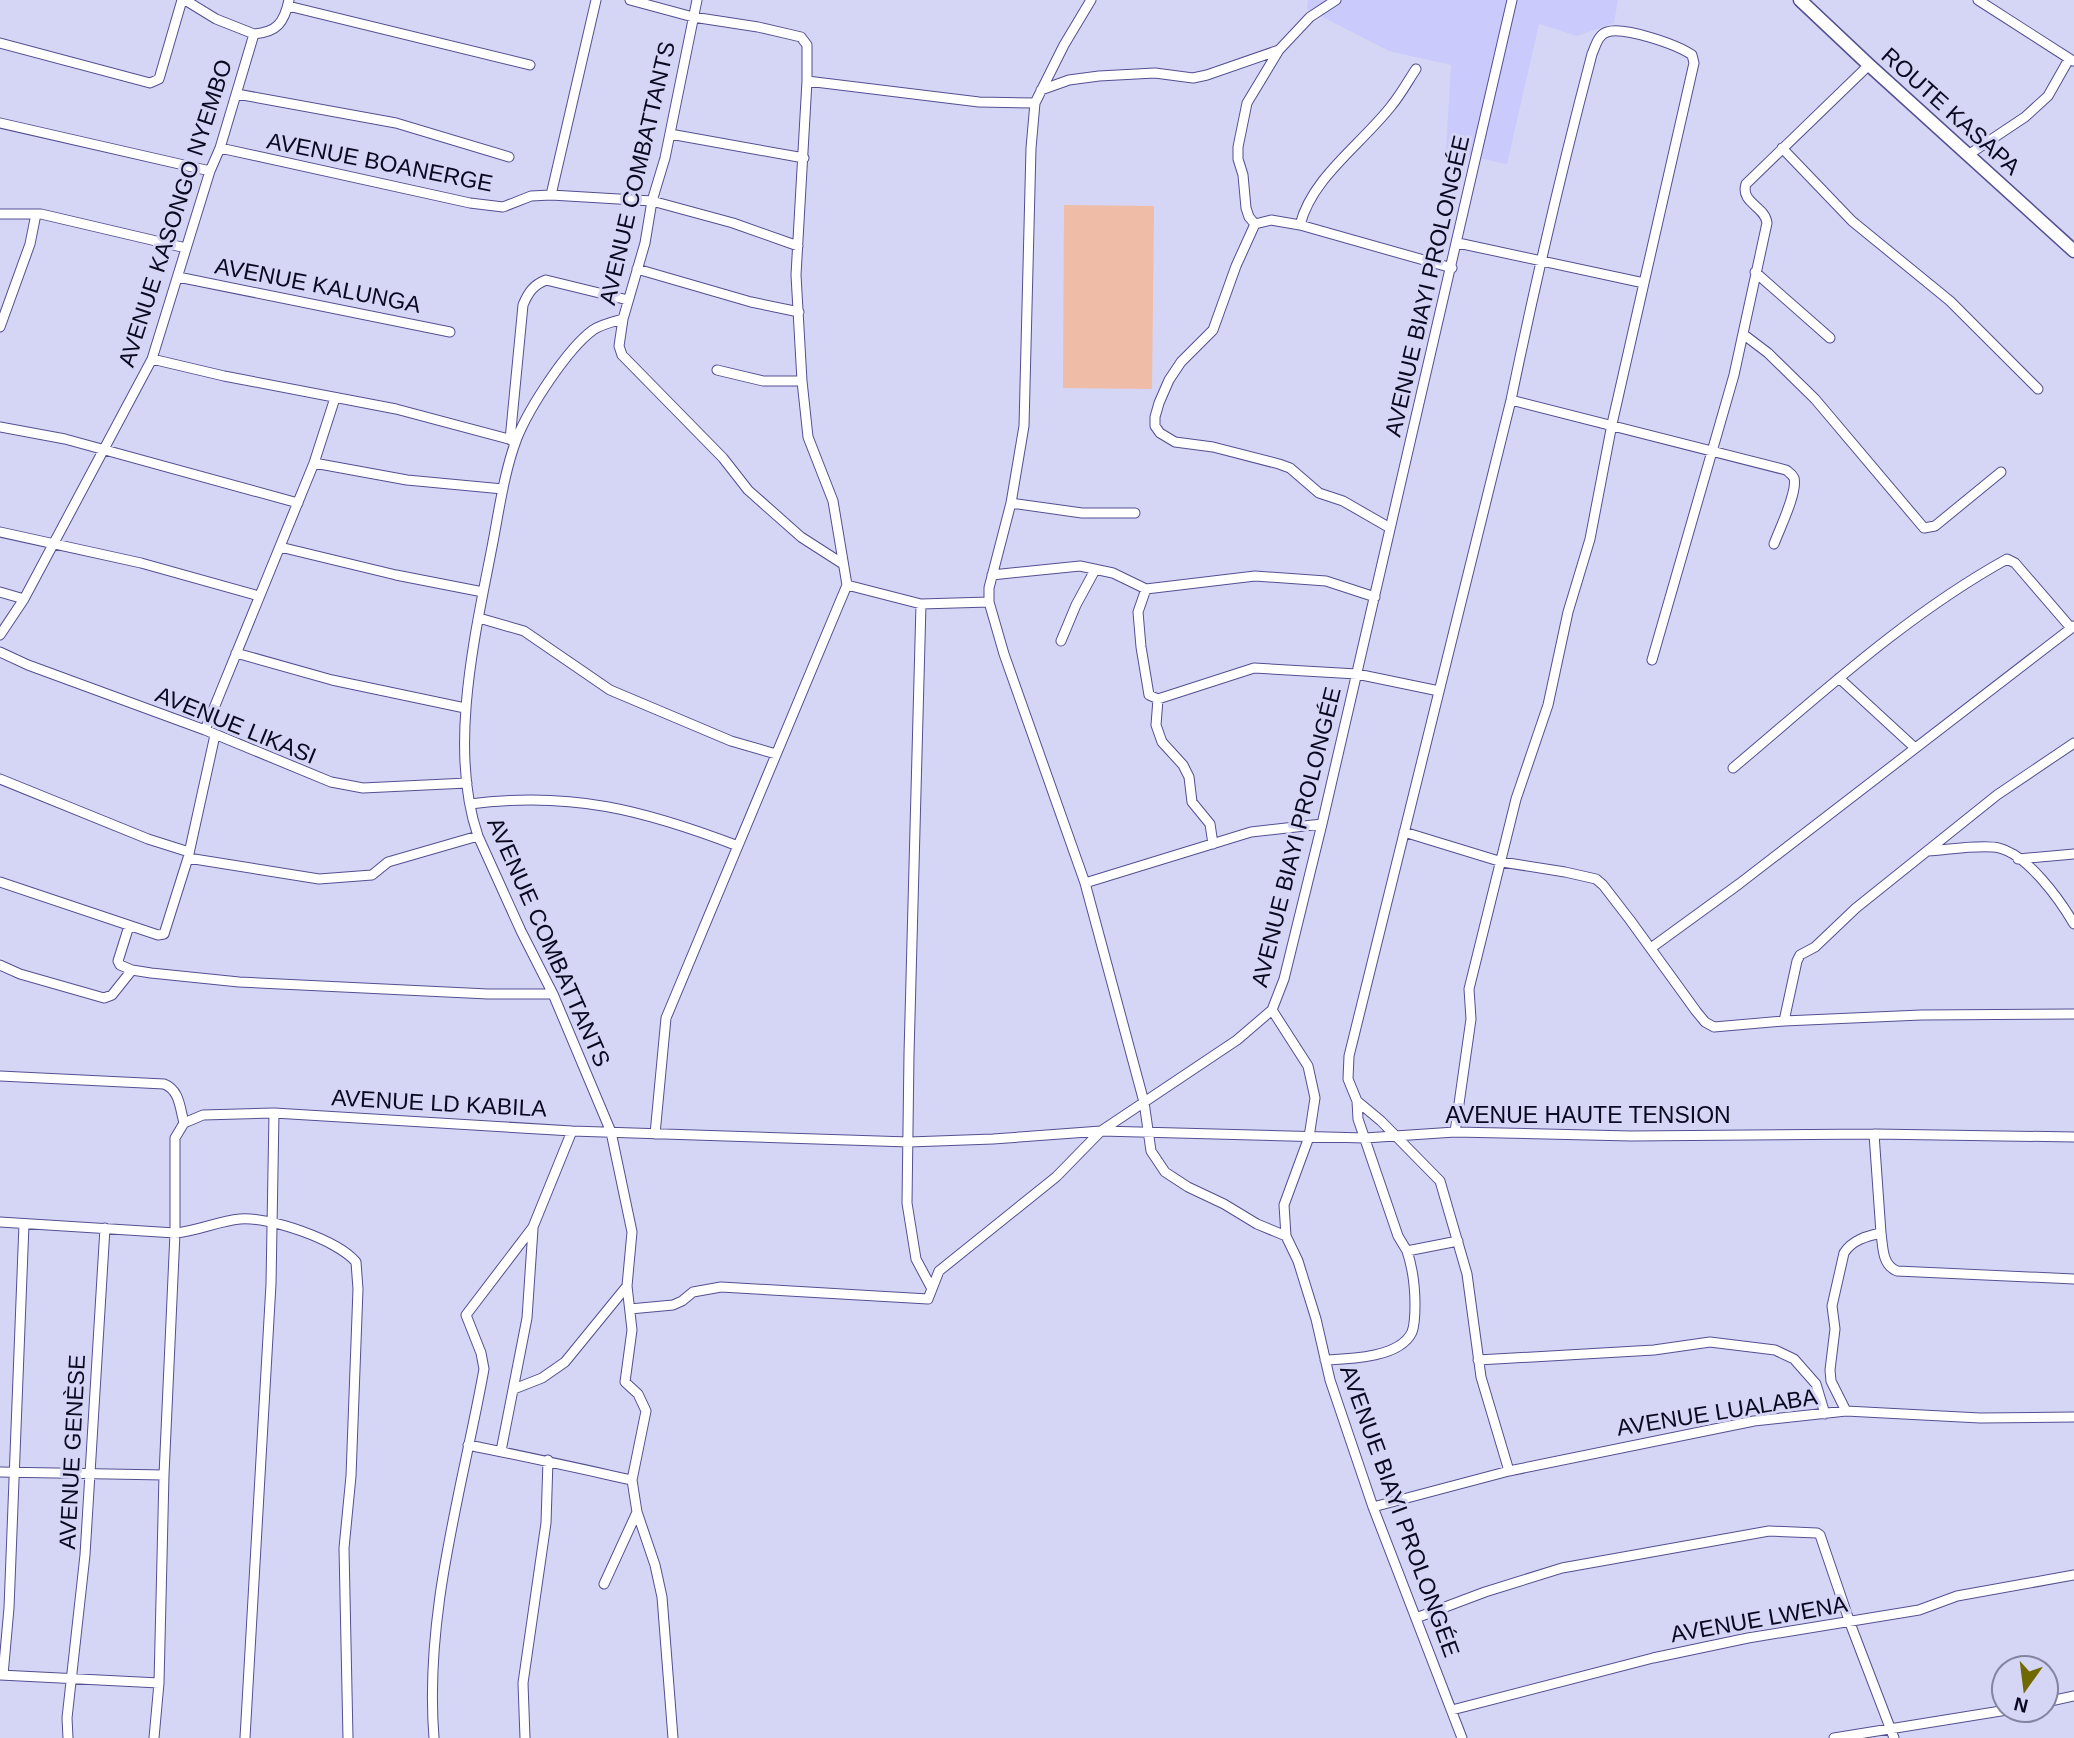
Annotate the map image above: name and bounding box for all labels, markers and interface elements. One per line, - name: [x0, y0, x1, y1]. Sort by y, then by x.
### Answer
- street label: AVENUE COMBATTANTS: [594, 39, 680, 307]
- street label: ROUTE KASAPA: [1876, 42, 2026, 180]
- street label: AVENUE KASONGO NYEMBO: [113, 56, 237, 370]
- street label: AVENUE BOANERGE: [265, 127, 495, 197]
- street label: AVENUE BIAYI PROLONGÉE: [1380, 133, 1474, 439]
- street label: AVENUE KALUNGA: [213, 252, 424, 318]
- street label: AVENUE LIKASI: [152, 681, 320, 769]
- street label: AVENUE BIAYI PROLONGÉE: [1246, 684, 1346, 990]
- street label: AVENUE COMBATTANTS: [482, 814, 616, 1070]
- street label: AVENUE LD KABILA: [331, 1084, 548, 1122]
- street label: AVENUE HAUTE TENSION: [1445, 1102, 1731, 1128]
- street label: AVENUE GENÈSE: [54, 1354, 90, 1550]
- street label: AVENUE BIAYI PROLONGÉE: [1335, 1362, 1465, 1660]
- street label: AVENUE LUALABA: [1615, 1383, 1820, 1441]
- street label: AVENUE LWENA: [1668, 1591, 1850, 1647]
- north arrow: [1990, 1654, 2060, 1724]
- text: N: [2012, 1693, 2030, 1717]

